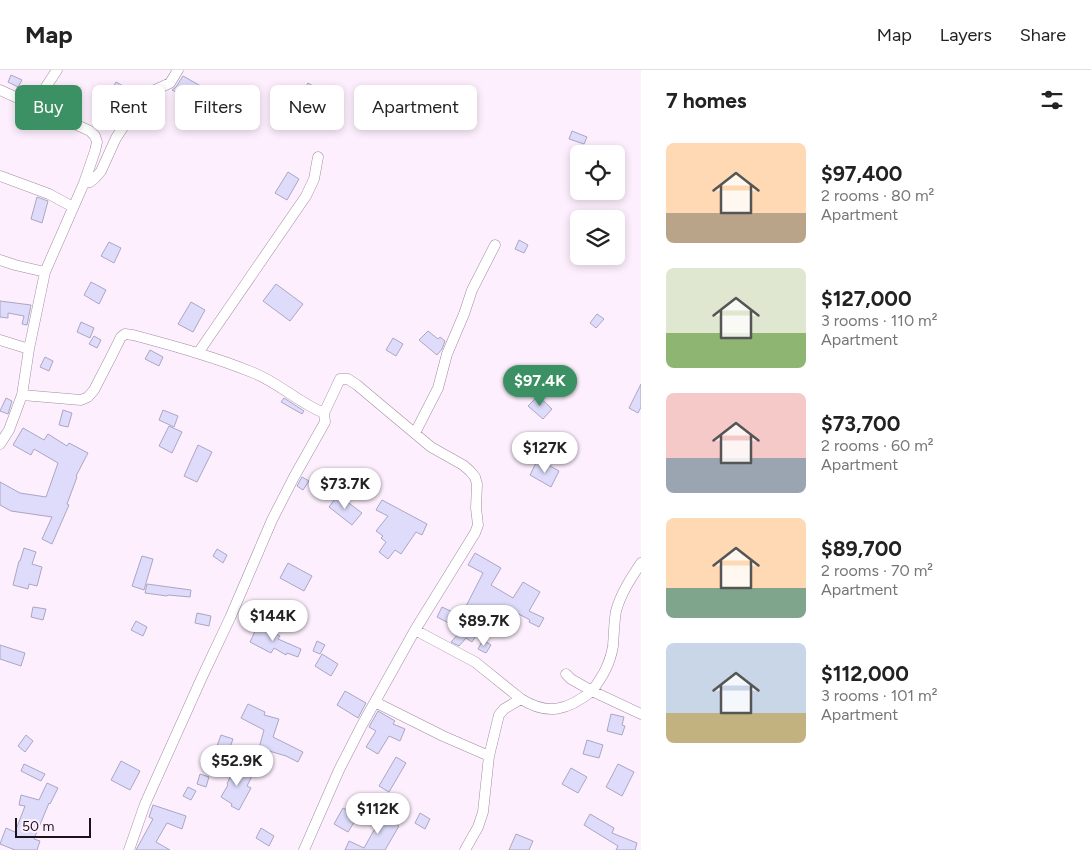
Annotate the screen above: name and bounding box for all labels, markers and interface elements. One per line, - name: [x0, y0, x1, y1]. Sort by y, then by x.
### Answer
- text: Map: [25, 20, 73, 49]
- text: Map: [877, 24, 912, 46]
- text: Layers: [940, 24, 992, 46]
- text: Share: [1020, 24, 1066, 46]
- chip: Buy: [15, 85, 82, 130]
- chip: Rent: [92, 85, 165, 130]
- chip: Filters: [175, 85, 260, 130]
- chip: New: [270, 85, 344, 130]
- chip: Apartment: [354, 85, 477, 130]
- icon: filters: [1038, 86, 1066, 114]
- text: 7 homes: [666, 88, 747, 113]
- map controls: [570, 145, 625, 265]
- button: locate: [570, 145, 625, 200]
- text: $97,400: [821, 161, 902, 186]
- icon: home: [706, 163, 766, 223]
- text: 2 rooms · 80 m²: [821, 186, 934, 205]
- text: Apartment: [821, 205, 898, 224]
- button: layers: [570, 210, 625, 265]
- text: $127,000: [821, 286, 912, 311]
- icon: home: [706, 288, 766, 348]
- text: 3 rooms · 110 m²: [821, 311, 937, 330]
- text: Apartment: [821, 330, 898, 349]
- pin: $97.4K: [499, 364, 581, 407]
- text: $97.4K: [514, 371, 566, 390]
- text: $73,700: [821, 411, 900, 436]
- icon: home: [706, 413, 766, 473]
- pin: $127K: [510, 432, 580, 474]
- text: 2 rooms · 60 m²: [821, 436, 934, 455]
- text: $127K: [523, 438, 567, 457]
- text: Apartment: [821, 455, 898, 474]
- pin: $73.7K: [304, 468, 386, 510]
- text: $73.7K: [320, 474, 370, 493]
- text: $89,700: [821, 536, 902, 561]
- icon: home: [706, 538, 766, 598]
- text: 2 rooms · 70 m²: [821, 561, 933, 580]
- text: Apartment: [821, 580, 898, 599]
- pin: $144K: [238, 600, 308, 642]
- pin: $89.7K: [443, 604, 525, 647]
- text: $144K: [250, 606, 296, 625]
- text: $89.7K: [458, 611, 510, 630]
- text: $112,000: [821, 661, 909, 686]
- icon: home: [706, 663, 766, 723]
- text: 3 rooms · 101 m²: [821, 686, 937, 705]
- text: Apartment: [821, 705, 898, 724]
- pin: $52.9K: [196, 744, 278, 787]
- text: $52.9K: [211, 751, 263, 770]
- pin: $112K: [343, 792, 413, 835]
- text: $112K: [357, 799, 399, 818]
- scale bar: [15, 815, 91, 838]
- text: 50 m: [22, 818, 54, 835]

